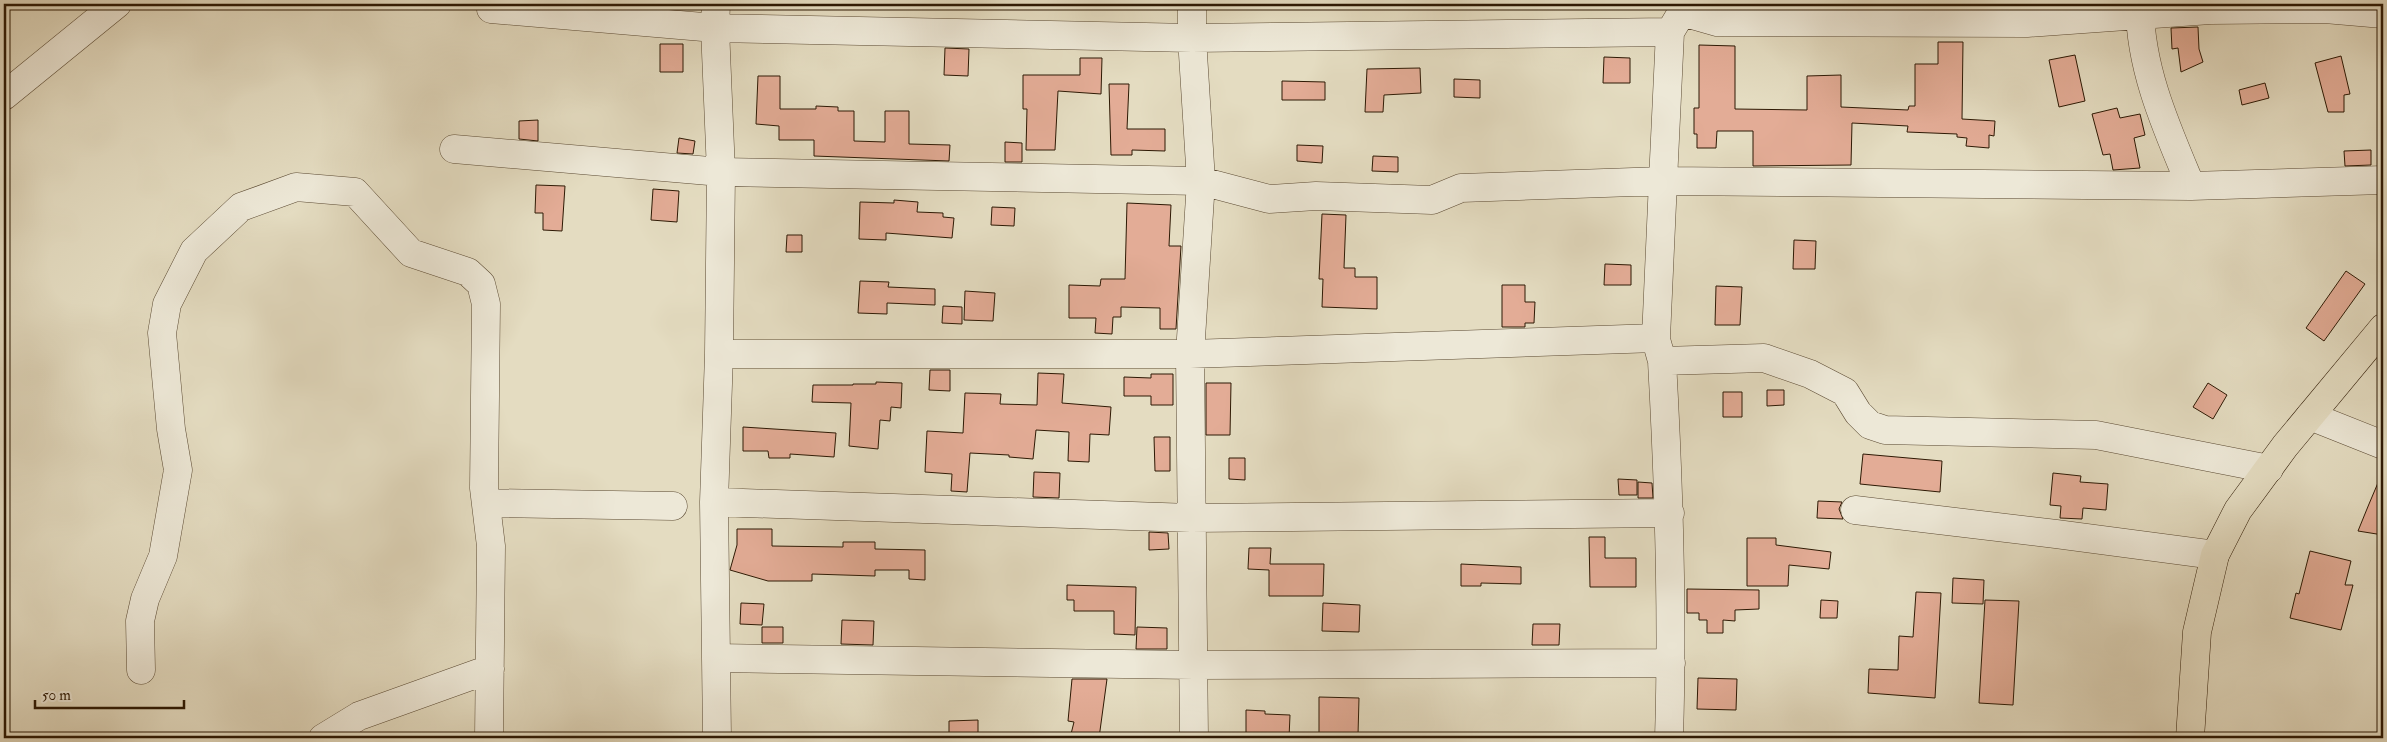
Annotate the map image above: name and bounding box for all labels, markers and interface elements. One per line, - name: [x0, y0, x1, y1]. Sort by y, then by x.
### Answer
- scale bar: [35, 677, 184, 709]
- text: 50 m: [42, 686, 71, 705]

